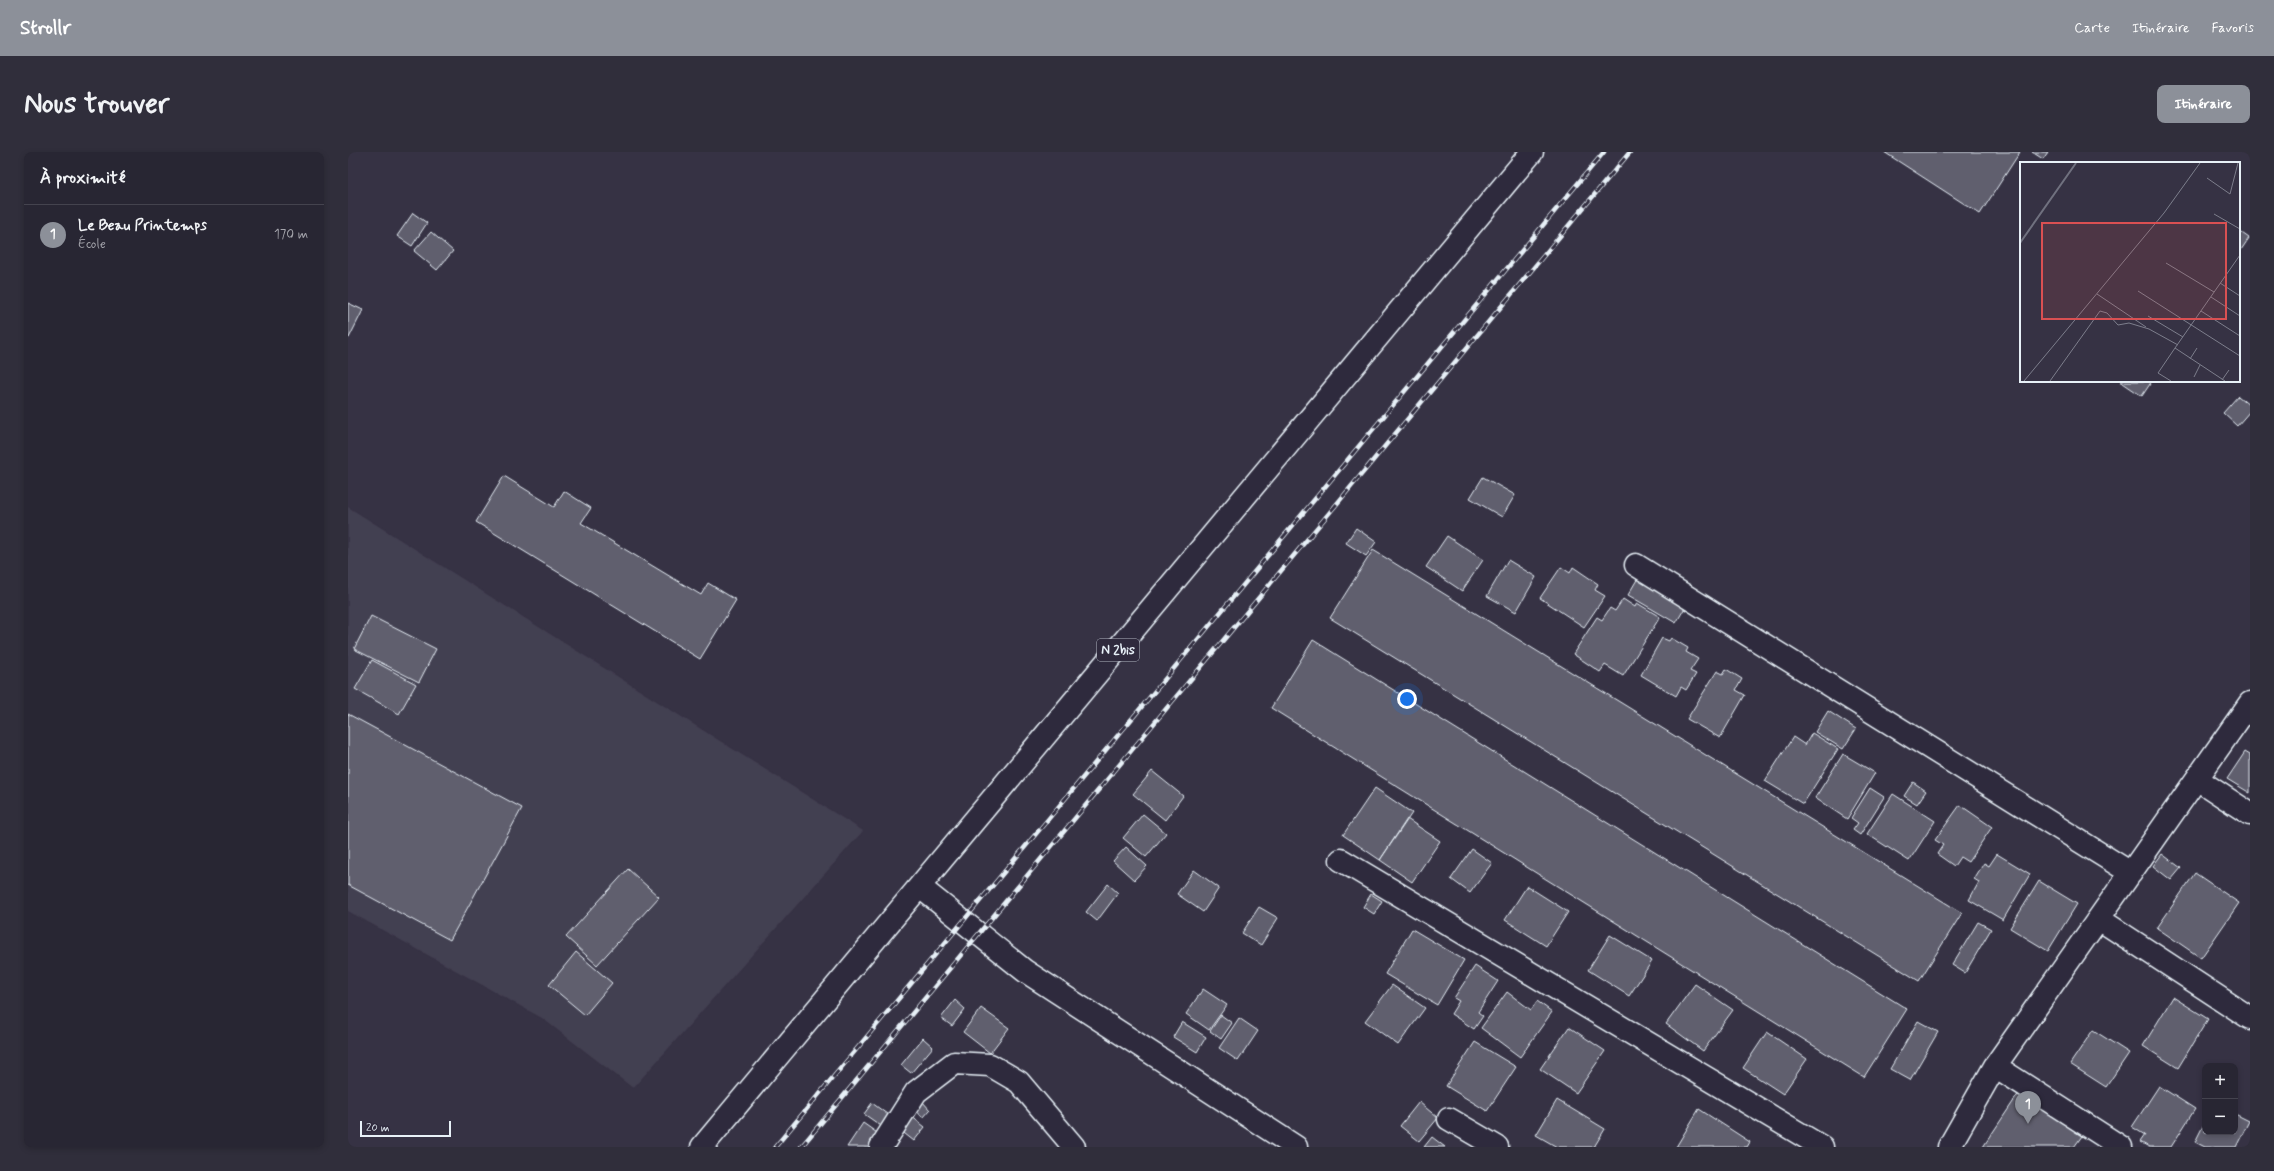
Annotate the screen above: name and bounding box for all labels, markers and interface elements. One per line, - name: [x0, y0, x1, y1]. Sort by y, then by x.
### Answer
- text: Strollr: [20, 16, 71, 41]
- text: Carte: [2074, 19, 2110, 37]
- text: Itinéraire: [2132, 19, 2189, 37]
- text: Favoris: [2211, 19, 2254, 37]
- button: Itinéraire: [2157, 85, 2250, 123]
- text: Nous trouver: [24, 86, 169, 123]
- inset map: [2020, 162, 2240, 382]
- text: À proximité: [40, 167, 125, 189]
- text: Le Beau Printemps: [78, 216, 207, 236]
- text: 1: [50, 226, 56, 243]
- text: 170 m: [274, 226, 308, 243]
- text: École: [78, 236, 106, 253]
- road number: N 2bis: [1097, 639, 1139, 661]
- your location: [1397, 689, 1417, 709]
- map controls: [2202, 1063, 2238, 1135]
- button: +: [2202, 1063, 2238, 1099]
- pin: 1: [2015, 1091, 2041, 1124]
- button: −: [2202, 1099, 2238, 1135]
- scale bar: [360, 1119, 451, 1138]
- text: 20 m: [366, 1121, 389, 1135]

